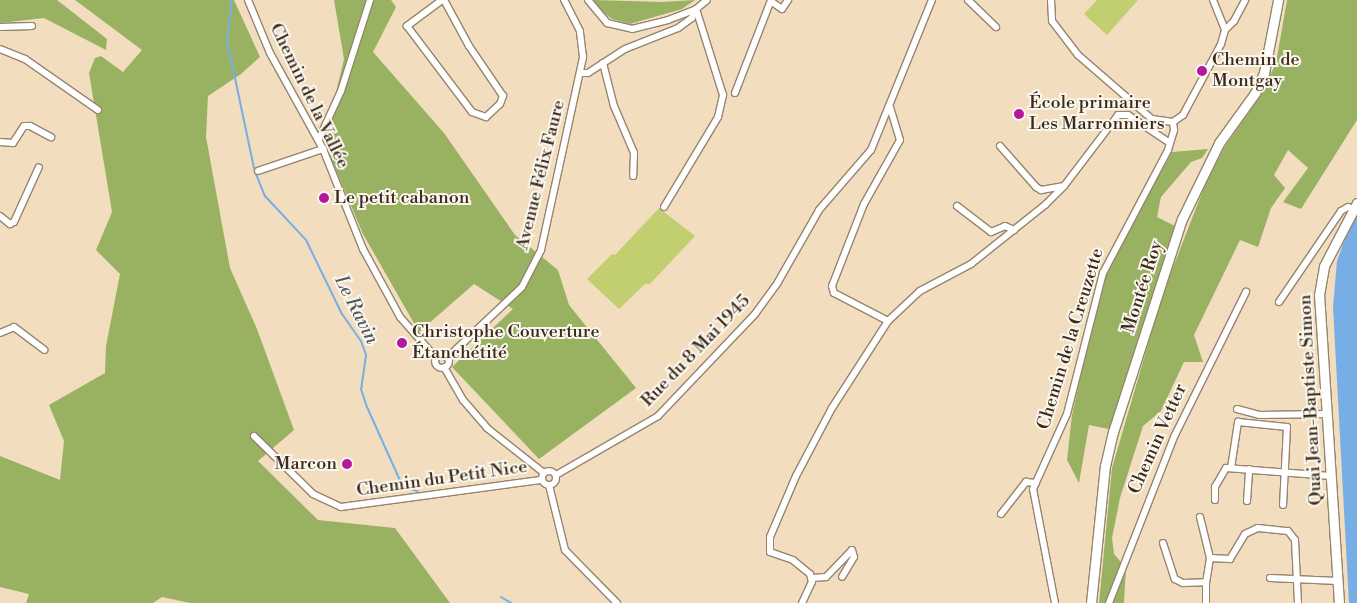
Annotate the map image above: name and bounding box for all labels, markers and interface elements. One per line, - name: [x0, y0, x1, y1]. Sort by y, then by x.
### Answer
- street label: Chemin de la Vallée: [264, 20, 354, 172]
- place label: Chemin de Montgay: [1212, 50, 1300, 92]
- marker: Chemin de Montgay: [1196, 65, 1208, 77]
- place label: École primaire Les Marronniers: [1029, 93, 1165, 136]
- street label: Avenue Félix Faure: [512, 98, 570, 252]
- marker: École primaire Les Marronniers: [1013, 108, 1025, 120]
- place label: Le petit cabanon: [334, 187, 470, 209]
- marker: Le petit cabanon: [318, 192, 330, 204]
- street label: Montée Roy: [1118, 238, 1168, 336]
- street label: Chemin de la Creuzette: [1033, 246, 1109, 432]
- water label: Le Ravin: [329, 272, 383, 348]
- street label: Rue du 8 Mai 1945: [637, 290, 755, 412]
- street label: Quai Jean-Baptiste Simon: [1295, 294, 1327, 506]
- place label: Christophe Couverture Étanchétité: [412, 322, 600, 364]
- marker: Christophe Couverture Étanchétité: [396, 337, 408, 349]
- street label: Chemin Vetter: [1124, 381, 1192, 497]
- place label: Marcon: [274, 453, 337, 475]
- street label: Chemin du Petit Nice: [355, 456, 529, 502]
- marker: Marcon: [341, 458, 353, 470]

